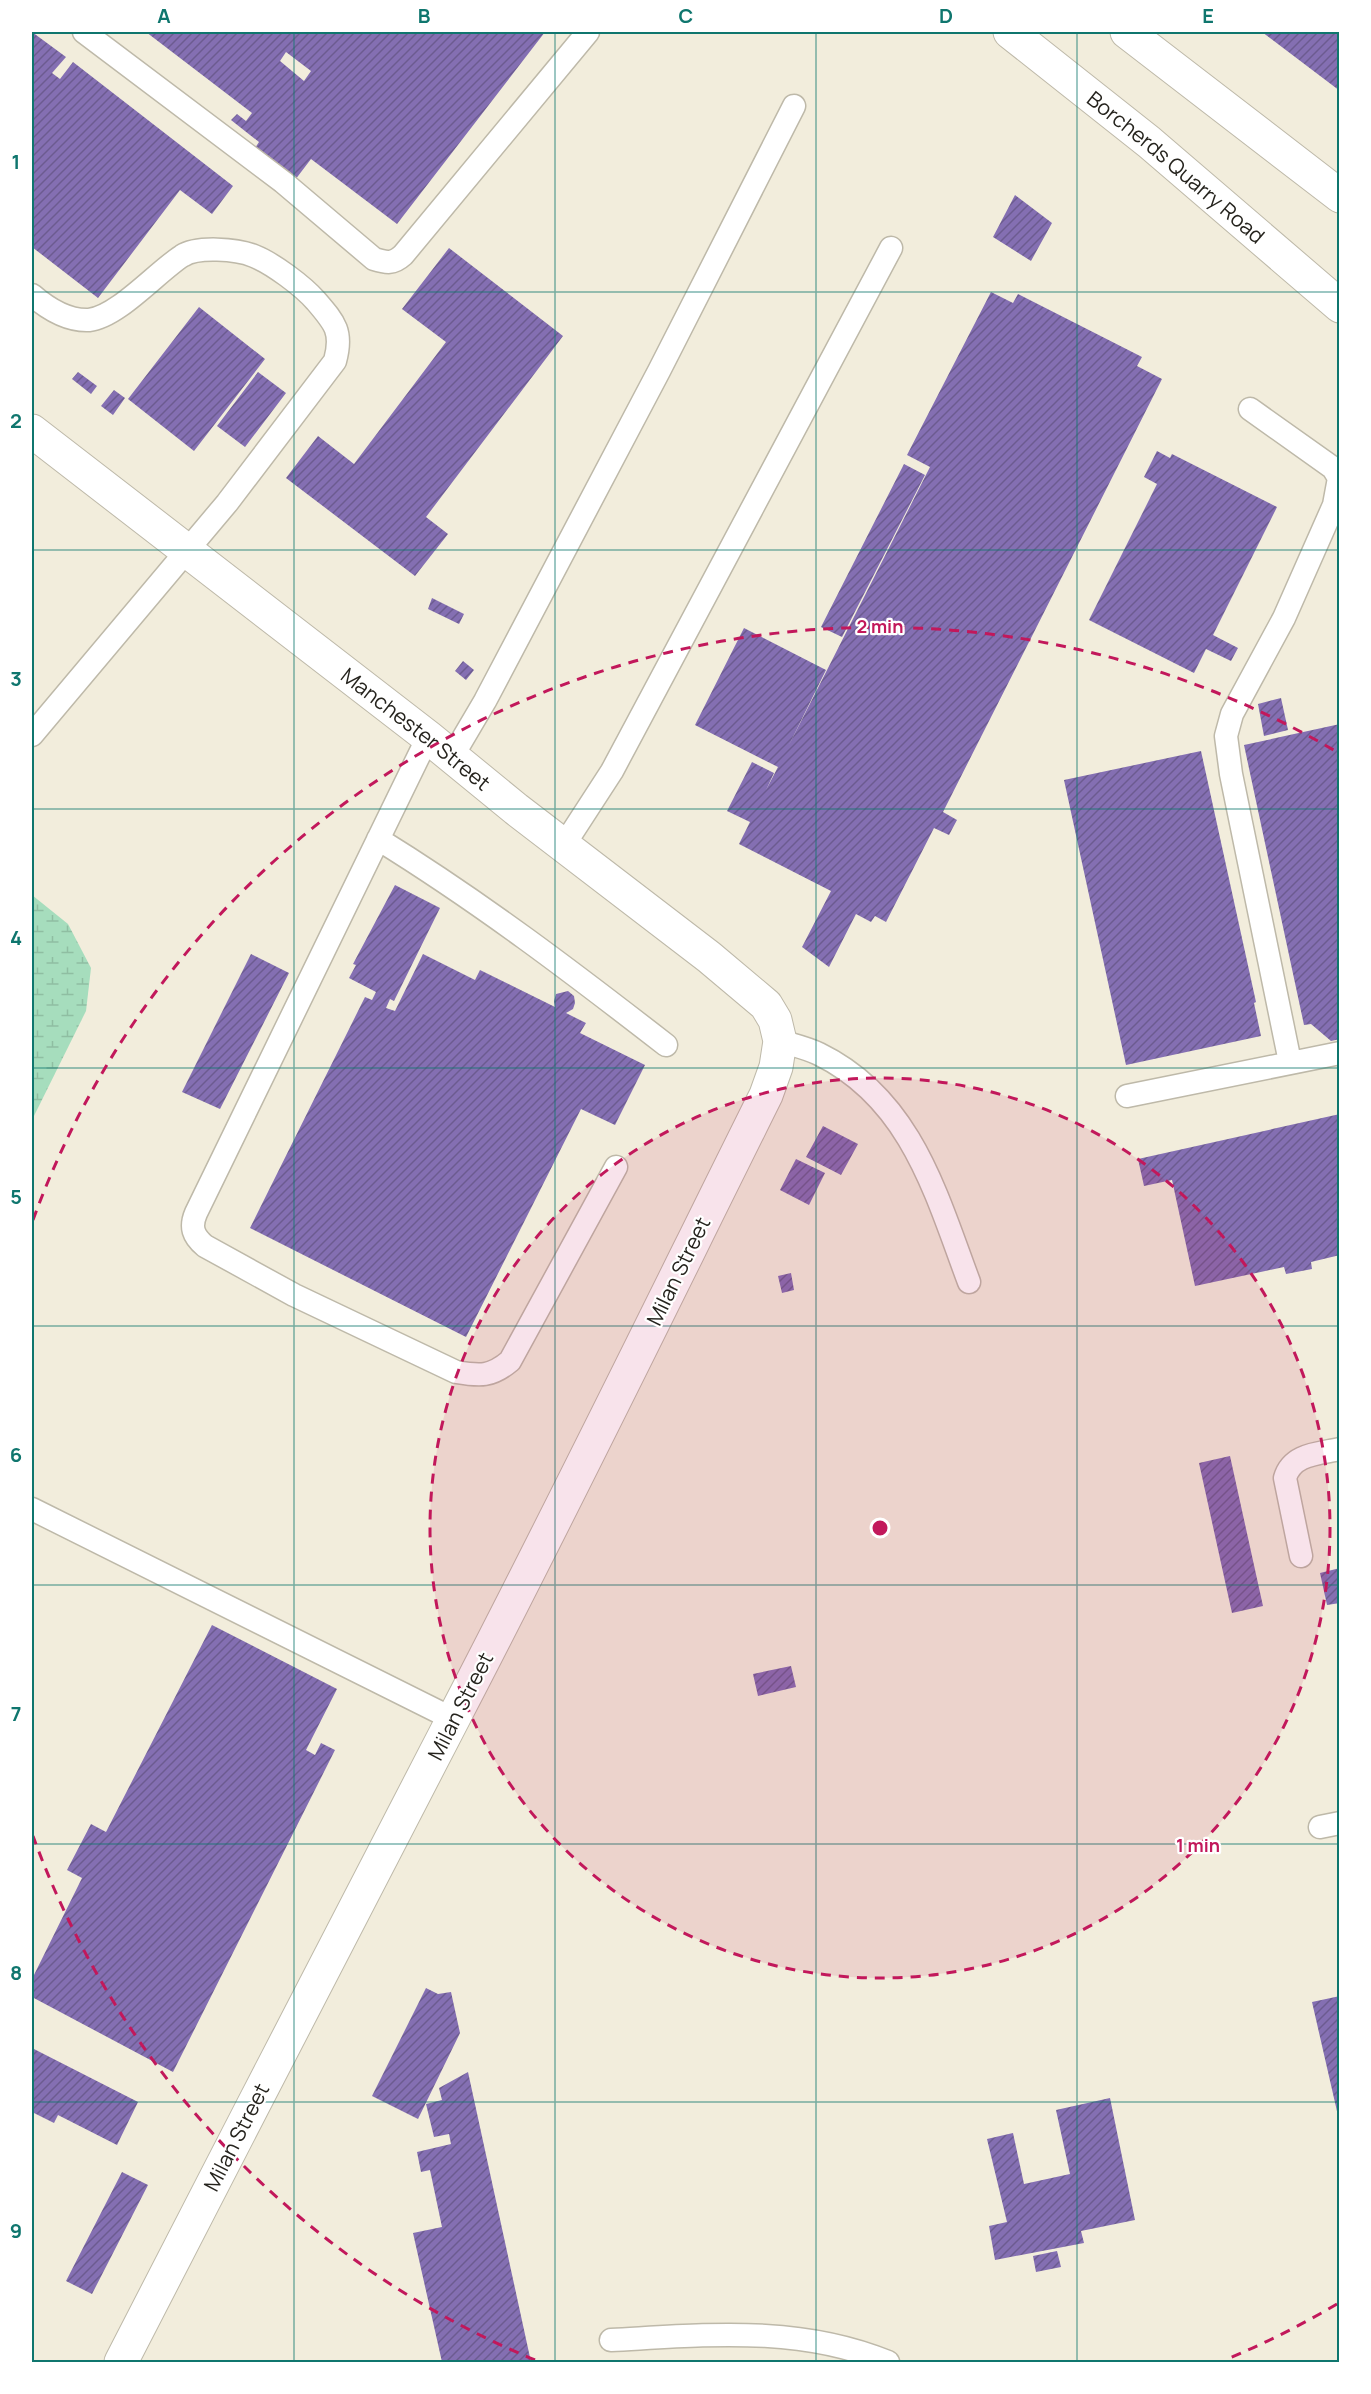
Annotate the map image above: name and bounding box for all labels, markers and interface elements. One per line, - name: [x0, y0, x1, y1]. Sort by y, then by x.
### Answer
- text: A: [157, 2, 171, 29]
- text: B: [418, 2, 431, 29]
- text: C: [679, 2, 693, 29]
- text: D: [939, 2, 953, 29]
- text: E: [1202, 2, 1214, 29]
- street label: Borcherds Quarry Road: [1081, 84, 1271, 249]
- text: 1: [12, 148, 20, 175]
- text: 2: [10, 407, 22, 434]
- text: 2 min: [857, 614, 903, 638]
- street label: Manchester Street: [336, 661, 496, 797]
- text: 3: [10, 665, 22, 692]
- text: 4: [10, 924, 22, 951]
- text: 5: [10, 1183, 22, 1210]
- street label: Milan Street: [640, 1212, 716, 1330]
- text: 6: [10, 1441, 22, 1468]
- centre of rings: [870, 1518, 890, 1538]
- street label: Milan Street: [421, 1647, 499, 1765]
- text: 7: [11, 1700, 21, 1727]
- text: 1 min: [1176, 1833, 1220, 1857]
- text: 8: [10, 1959, 22, 1986]
- street label: Milan Street: [197, 2078, 275, 2196]
- text: 9: [10, 2217, 22, 2244]

